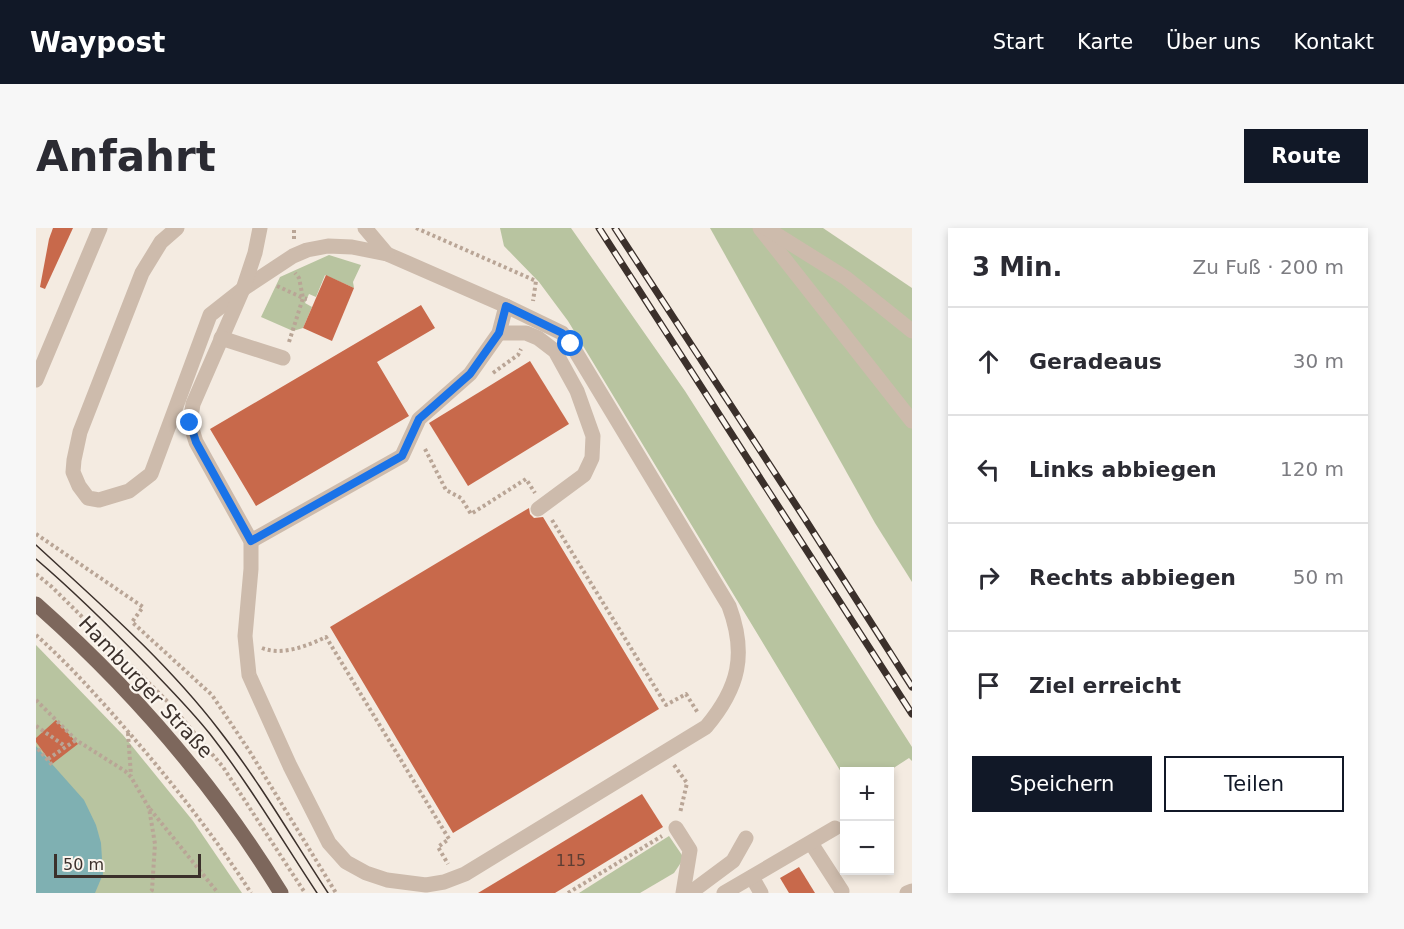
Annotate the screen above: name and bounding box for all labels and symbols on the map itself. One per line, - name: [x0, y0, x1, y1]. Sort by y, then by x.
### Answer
- route start: [557, 330, 583, 356]
- route end: [176, 409, 202, 435]
- street label: Hamburger Straße: [74, 611, 218, 763]
- scale bar: [54, 851, 201, 878]
- house number: 115: [556, 851, 586, 870]

